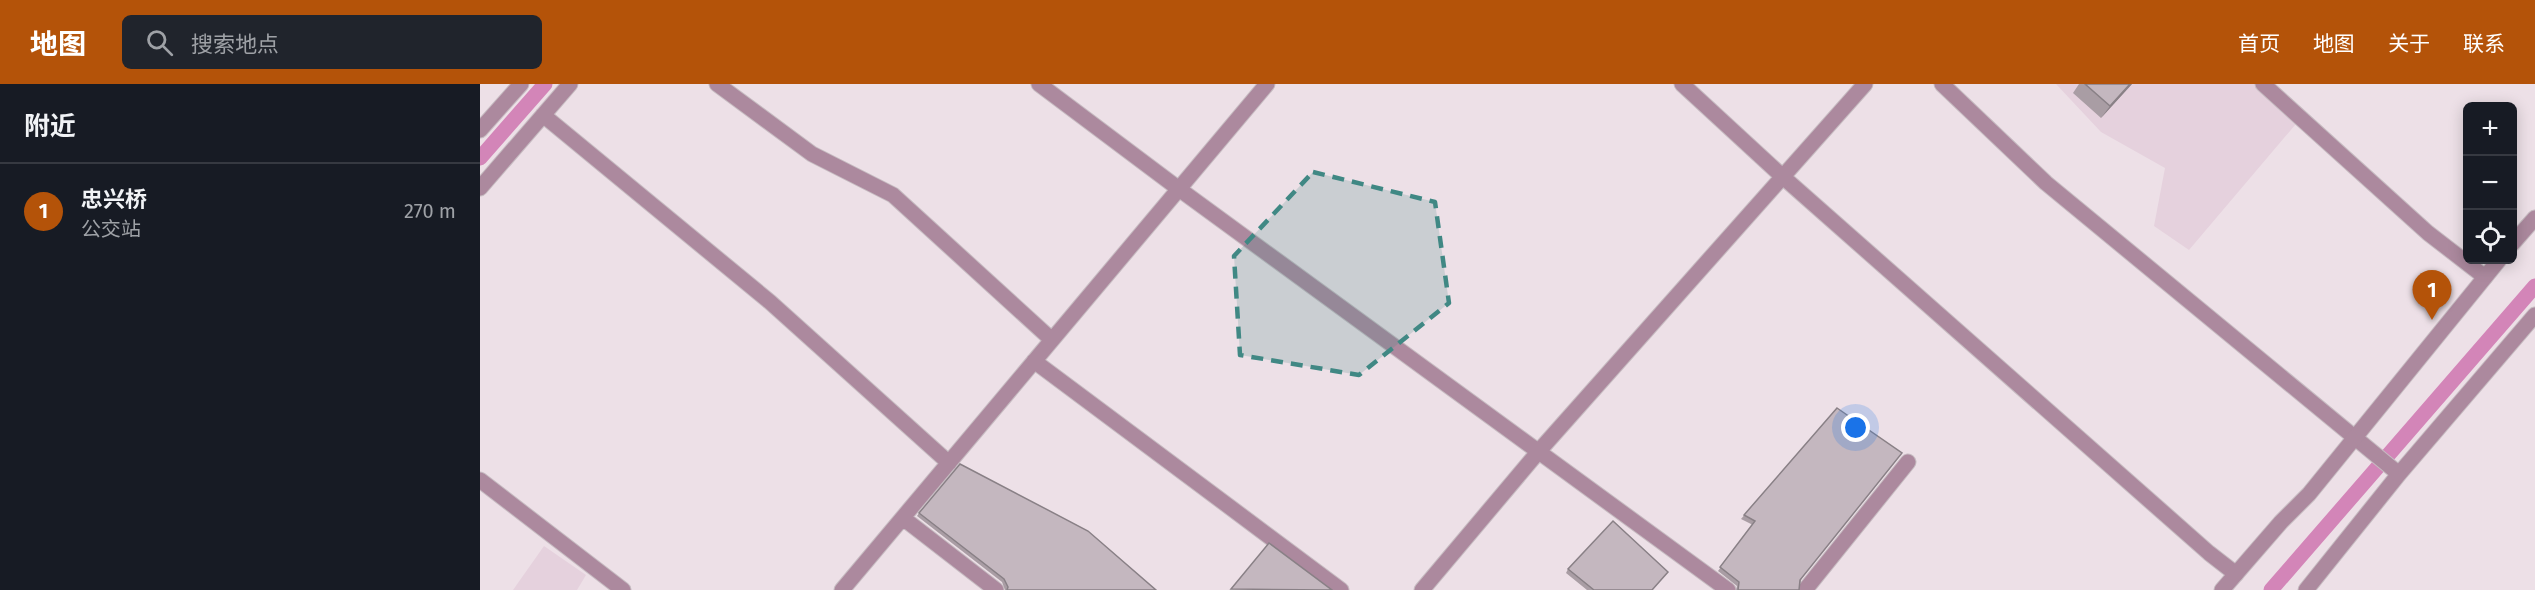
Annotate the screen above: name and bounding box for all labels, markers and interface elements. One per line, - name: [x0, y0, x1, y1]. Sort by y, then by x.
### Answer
- search box: [122, 15, 542, 69]
- icon: search: [143, 26, 176, 59]
- text: 地图: [30, 28, 86, 61]
- text: 搜索地点: [191, 31, 279, 58]
- text: 首页: [2238, 31, 2280, 57]
- text: 地图: [2313, 31, 2355, 57]
- text: 关于: [2388, 31, 2430, 57]
- text: 联系: [2463, 31, 2505, 57]
- map controls: [2463, 102, 2517, 264]
- button: +: [2463, 102, 2517, 156]
- text: 附近: [24, 111, 76, 142]
- button: −: [2463, 156, 2517, 210]
- text: 忠兴桥: [81, 186, 147, 213]
- text: 1: [39, 199, 48, 223]
- text: 270 m: [404, 199, 456, 223]
- button: locate: [2463, 210, 2517, 264]
- text: 公交站: [81, 217, 141, 241]
- pin: 1: [2412, 270, 2452, 320]
- your location: [1841, 413, 1870, 442]

